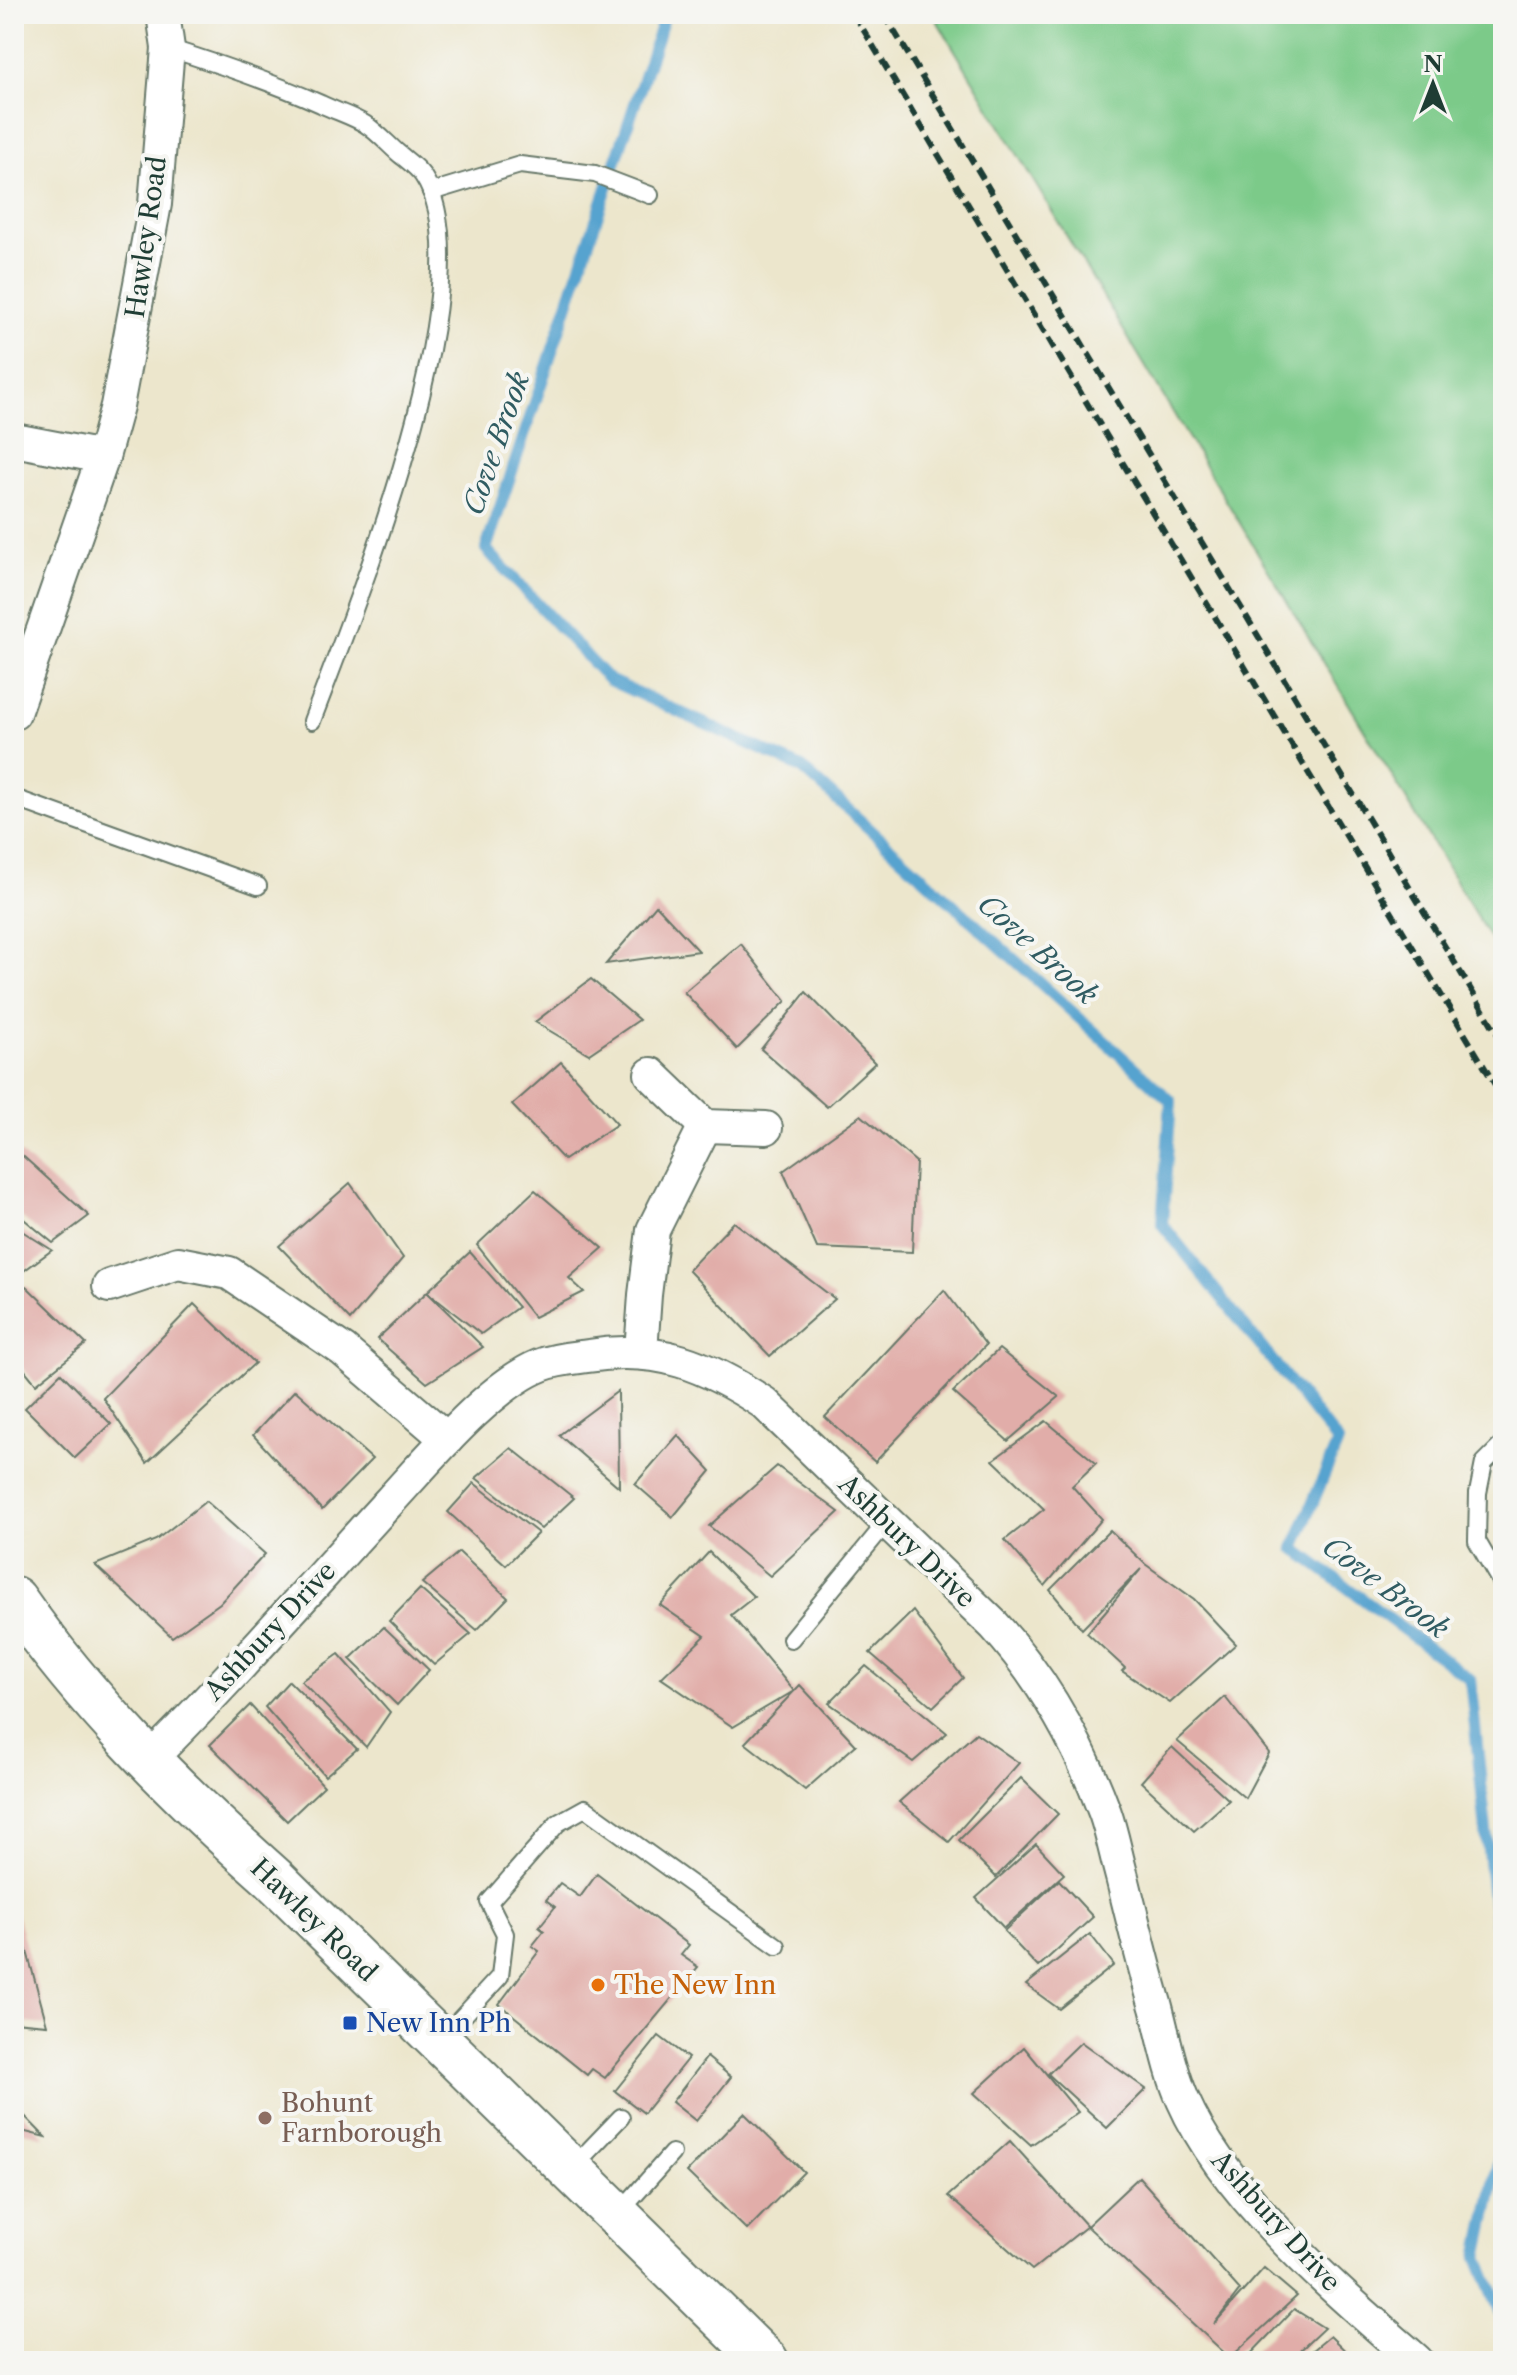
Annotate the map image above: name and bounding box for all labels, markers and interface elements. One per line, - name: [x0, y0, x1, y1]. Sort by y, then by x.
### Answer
- north arrow: [1393, 44, 1473, 124]
- text: N: [1423, 51, 1443, 78]
- street label: Hawley Road: [119, 154, 173, 320]
- water label: Cove Brook: [456, 367, 536, 519]
- water label: Cove Brook: [971, 887, 1105, 1012]
- street label: Ashbury Drive: [831, 1467, 982, 1614]
- water label: Cove Brook: [1316, 1529, 1456, 1646]
- street label: Ashbury Drive: [197, 1555, 342, 1708]
- street label: Hawley Road: [244, 1852, 384, 1988]
- place label: The New Inn: [614, 1969, 776, 2001]
- marker: The New Inn: [589, 1976, 607, 1994]
- place label: New Inn Ph: [366, 2007, 511, 2039]
- marker: New Inn Ph: [341, 2014, 359, 2032]
- place label: Bohunt Farnborough: [281, 2087, 442, 2149]
- marker: Bohunt Farnborough: [256, 2109, 274, 2127]
- street label: Ashbury Drive: [1204, 2144, 1347, 2298]

